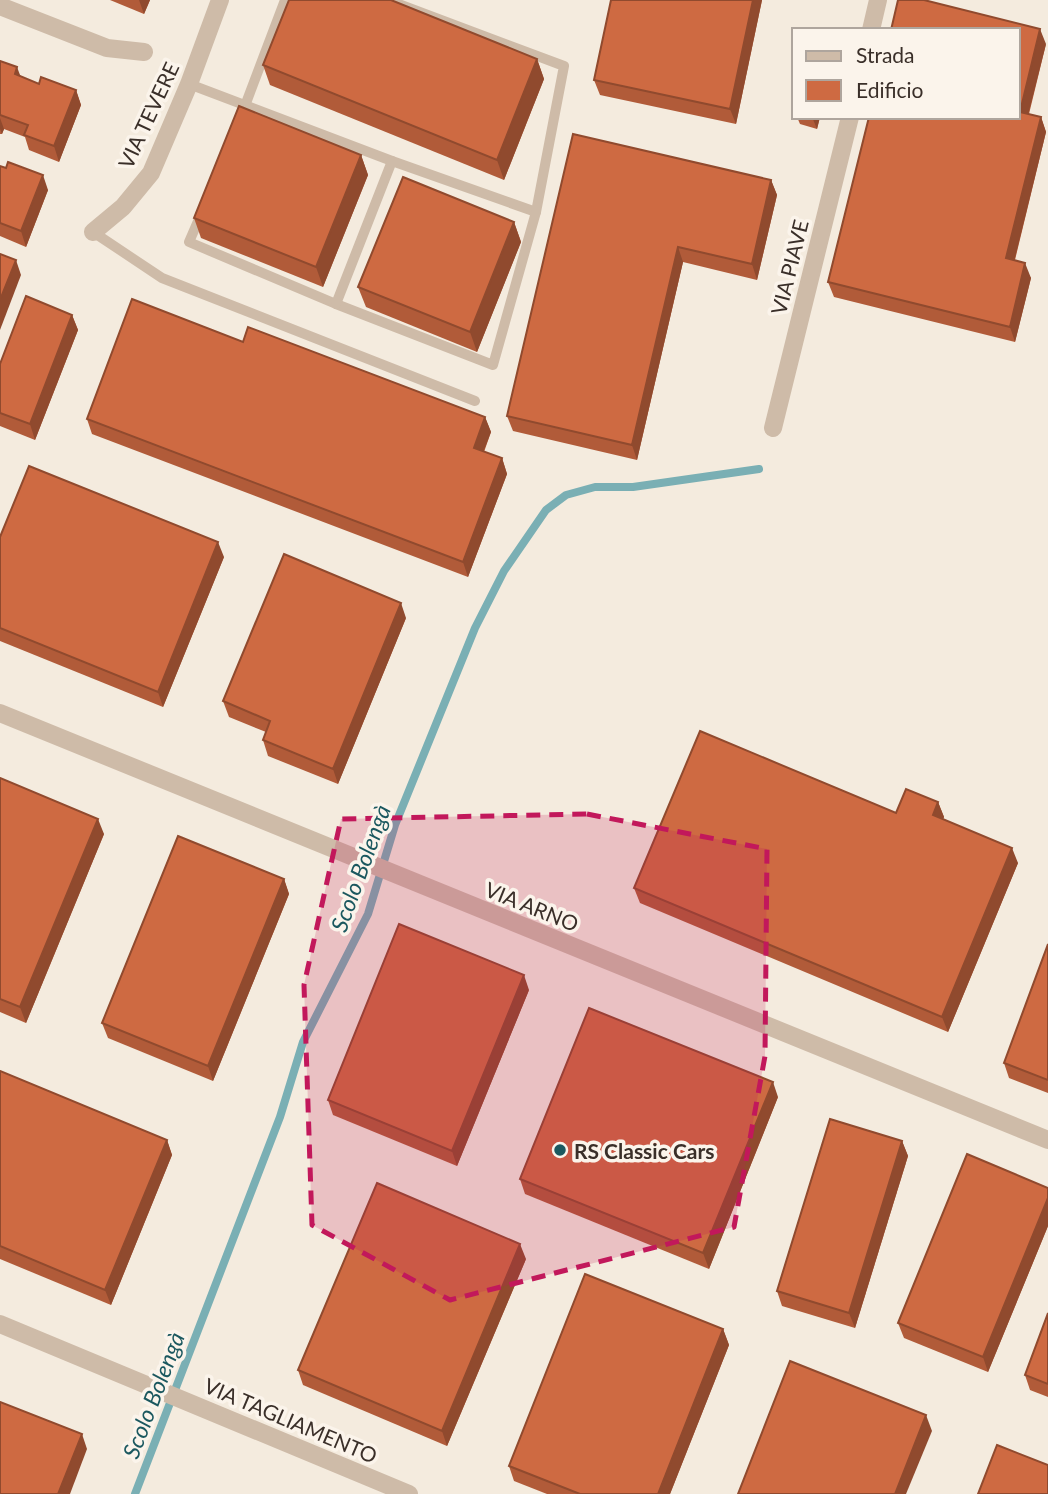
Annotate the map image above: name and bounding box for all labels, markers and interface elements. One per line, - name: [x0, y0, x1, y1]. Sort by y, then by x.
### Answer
- legend: [792, 28, 1020, 119]
- text: Strada: [856, 42, 915, 67]
- street label: VIA TEVERE: [112, 58, 184, 172]
- text: Edificio: [856, 77, 924, 102]
- street label: VIA PIAVE: [765, 217, 813, 317]
- water label: Scolo Bolengà: [324, 801, 396, 935]
- street label: VIA ARNO: [482, 876, 582, 936]
- place label: RS Classic Cars: [574, 1138, 715, 1163]
- marker: RS Classic Cars: [552, 1142, 568, 1158]
- water label: Scolo Bolengà: [116, 1328, 190, 1462]
- street label: VIA TAGLIAMENTO: [201, 1372, 381, 1468]

